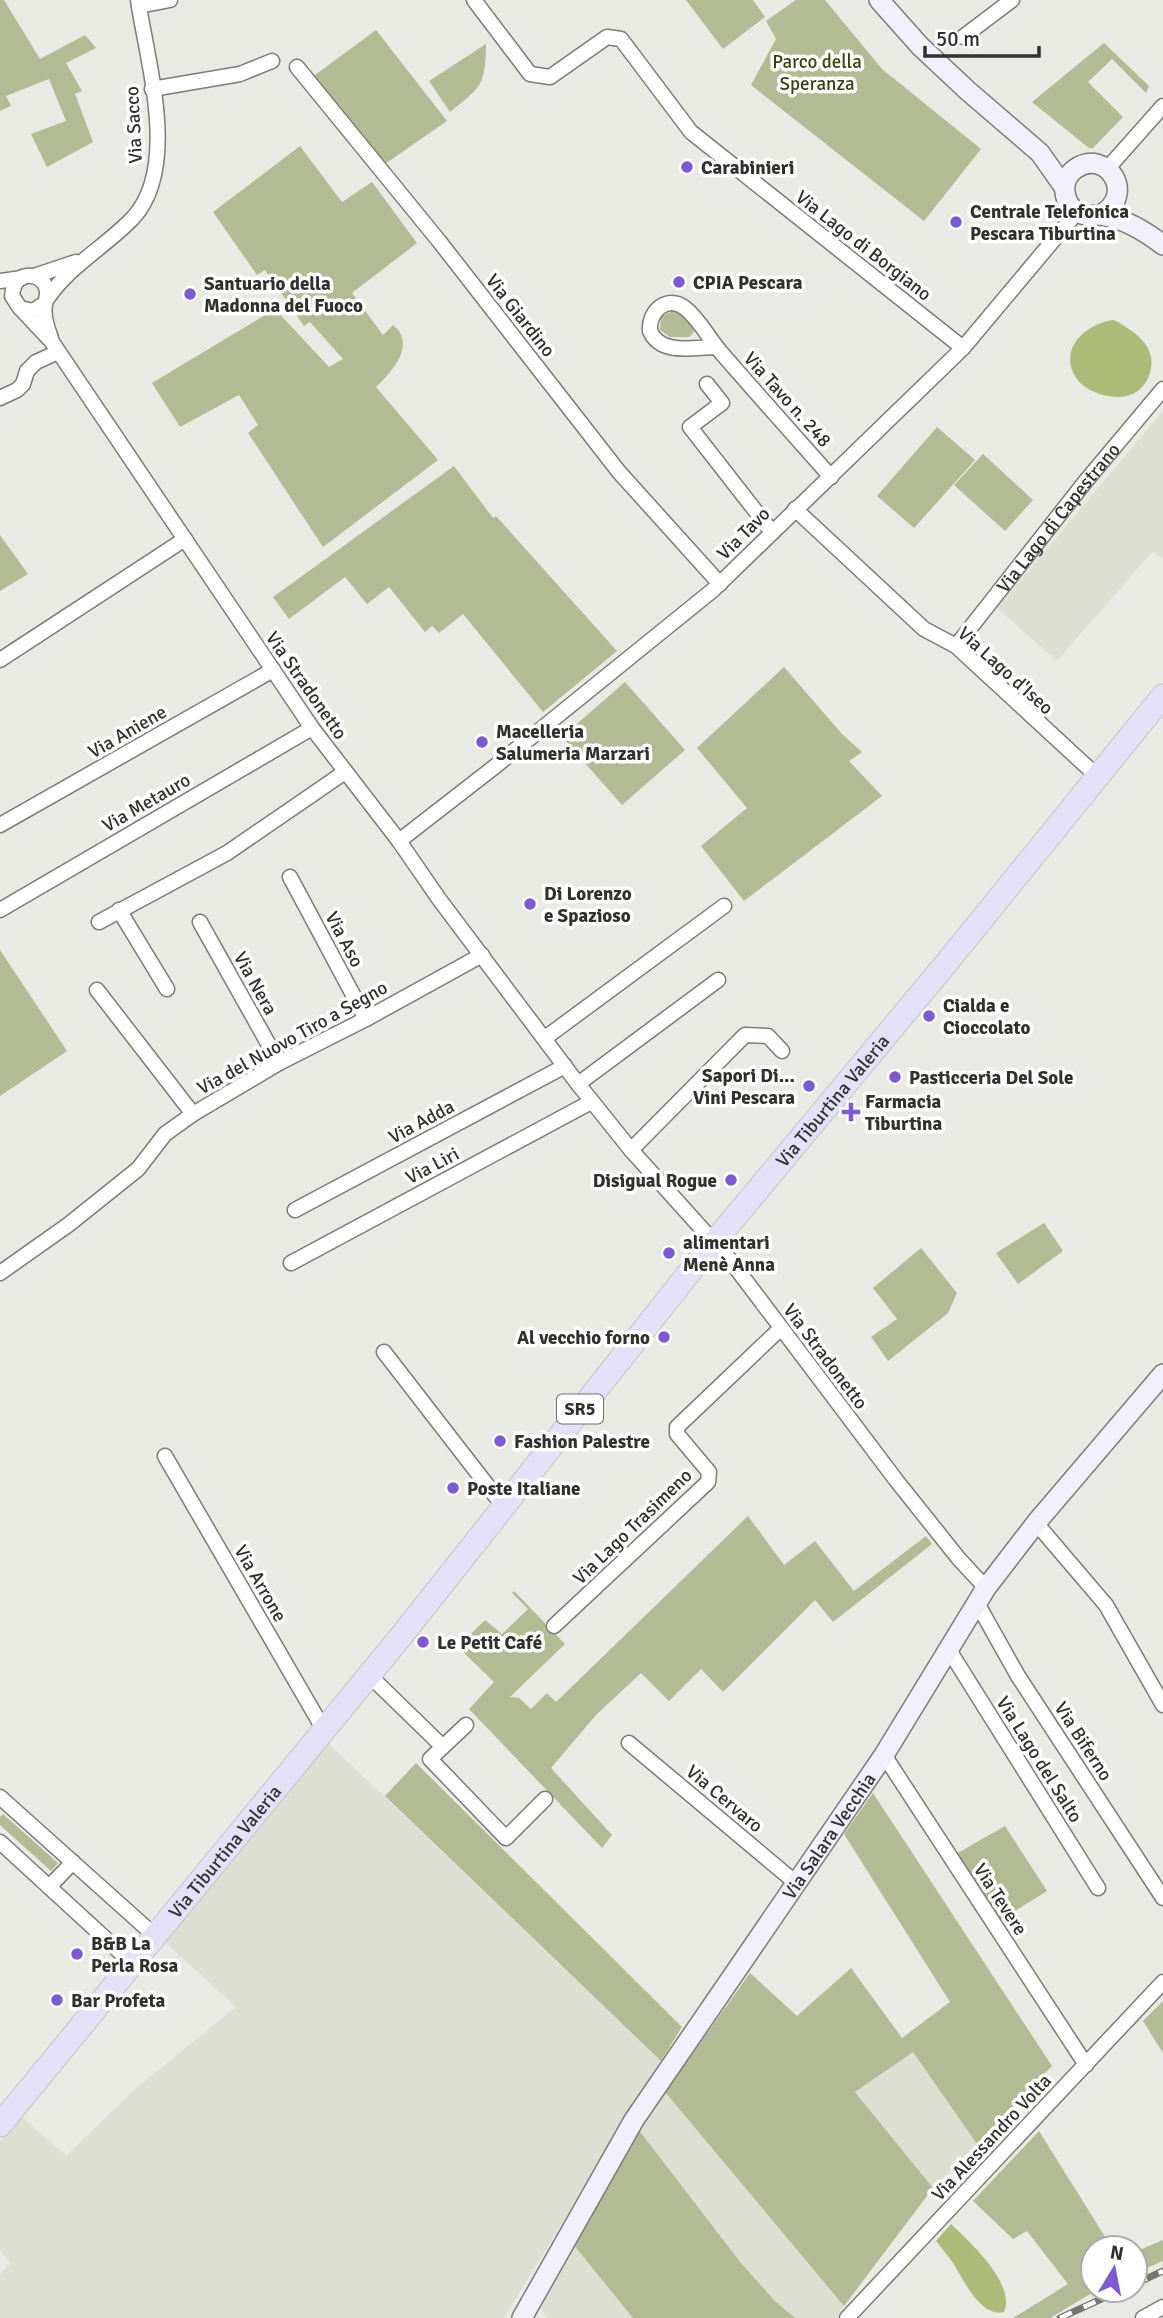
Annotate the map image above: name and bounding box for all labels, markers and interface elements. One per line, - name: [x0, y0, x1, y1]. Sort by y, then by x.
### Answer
- scale bar: [925, 14, 1039, 58]
- text: 50 m: [936, 26, 980, 52]
- park label: Parco della Speranza: [772, 50, 862, 96]
- street label: Via Sacco: [120, 85, 148, 164]
- place label: Carabinieri: [701, 156, 794, 180]
- marker: Carabinieri: [679, 159, 695, 175]
- street label: Via Lago di Borgiano: [791, 185, 936, 306]
- place label: Centrale Telefonica Pescara Tiburtina: [970, 200, 1129, 246]
- marker: Centrale Telefonica Pescara Tiburtina: [948, 214, 964, 230]
- street label: Via Giardino: [480, 269, 560, 362]
- place label: CPIA Pescara: [693, 271, 803, 295]
- place label: Santuario della Madonna del Fuoco: [204, 272, 363, 318]
- marker: CPIA Pescara: [671, 274, 687, 290]
- marker: Santuario della Madonna del Fuoco: [182, 286, 198, 302]
- street label: Via Tavo n. 248: [738, 347, 836, 452]
- street label: Via Lago di Capestrano: [992, 438, 1126, 598]
- street label: Via Tavo: [712, 502, 775, 565]
- street label: Via Lago d'Iseo: [953, 622, 1058, 720]
- street label: Via Stradonetto: [260, 627, 352, 744]
- street label: Via Aniene: [84, 700, 171, 764]
- place label: Macelleria Salumeria Marzari: [496, 720, 650, 766]
- marker: Macelleria Salumeria Marzari: [474, 734, 490, 750]
- street label: Via Metauro: [98, 768, 195, 838]
- place label: Di Lorenzo e Spazioso: [544, 882, 632, 928]
- marker: Di Lorenzo e Spazioso: [522, 896, 538, 912]
- street label: Via Aso: [320, 907, 369, 972]
- street label: Via Nera: [228, 948, 282, 1019]
- street label: Via del Nuovo Tiro a Segno: [193, 975, 392, 1100]
- place label: Cialda e Cioccolato: [943, 994, 1030, 1040]
- marker: Cialda e Cioccolato: [921, 1008, 937, 1024]
- street label: Via Tiburtina Valeria: [771, 1030, 895, 1172]
- place label: Sapori Di... Vini Pescara: [693, 1064, 795, 1110]
- place label: Pasticceria Del Sole: [909, 1066, 1073, 1090]
- marker: Pasticceria Del Sole: [887, 1069, 903, 1085]
- marker: Sapori Di... Vini Pescara: [801, 1078, 817, 1094]
- place label: Farmacia Tiburtina: [865, 1090, 942, 1136]
- street label: Via Adda: [384, 1095, 459, 1149]
- marker: Farmacia Tiburtina: [843, 1104, 859, 1120]
- street label: Via Liri: [402, 1142, 463, 1190]
- place label: Disigual Rogue: [593, 1169, 717, 1193]
- marker: Disigual Rogue: [723, 1172, 739, 1188]
- place label: alimentari Menè Anna: [683, 1231, 775, 1277]
- marker: alimentari Menè Anna: [661, 1245, 677, 1261]
- street label: Via Stradonetto: [778, 1299, 873, 1414]
- place label: Al vecchio forno: [517, 1326, 650, 1350]
- marker: Al vecchio forno: [656, 1329, 672, 1345]
- road number: SR5: [557, 1394, 603, 1424]
- place label: Fashion Palestre: [514, 1430, 650, 1454]
- marker: Fashion Palestre: [492, 1433, 508, 1449]
- street label: Via Lago Trasimeno: [568, 1464, 697, 1590]
- place label: Poste Italiane: [467, 1477, 580, 1501]
- marker: Poste Italiane: [445, 1480, 461, 1496]
- street label: Via Arrone: [229, 1541, 292, 1626]
- place label: Le Petit Café: [437, 1631, 542, 1655]
- marker: Le Petit Café: [415, 1634, 431, 1650]
- street label: Via Lago del Salto: [991, 1692, 1088, 1827]
- street label: Via Biferno: [1049, 1698, 1118, 1786]
- street label: Via Cervaro: [681, 1760, 768, 1838]
- street label: Via Salara Vecchia: [778, 1768, 881, 1904]
- street label: Via Tiburtina Valeria: [164, 1780, 287, 1923]
- street label: Via Tevere: [968, 1859, 1032, 1940]
- place label: B&B La Perla Rosa: [91, 1932, 178, 1978]
- marker: B&B La Perla Rosa: [69, 1946, 85, 1962]
- place label: Bar Profeta: [71, 1989, 166, 2013]
- marker: Bar Profeta: [49, 1992, 65, 2008]
- street label: Via Alessandro Volta: [927, 2069, 1057, 2206]
- north arrow: [1079, 2234, 1149, 2304]
- text: N: [1108, 2240, 1125, 2266]

